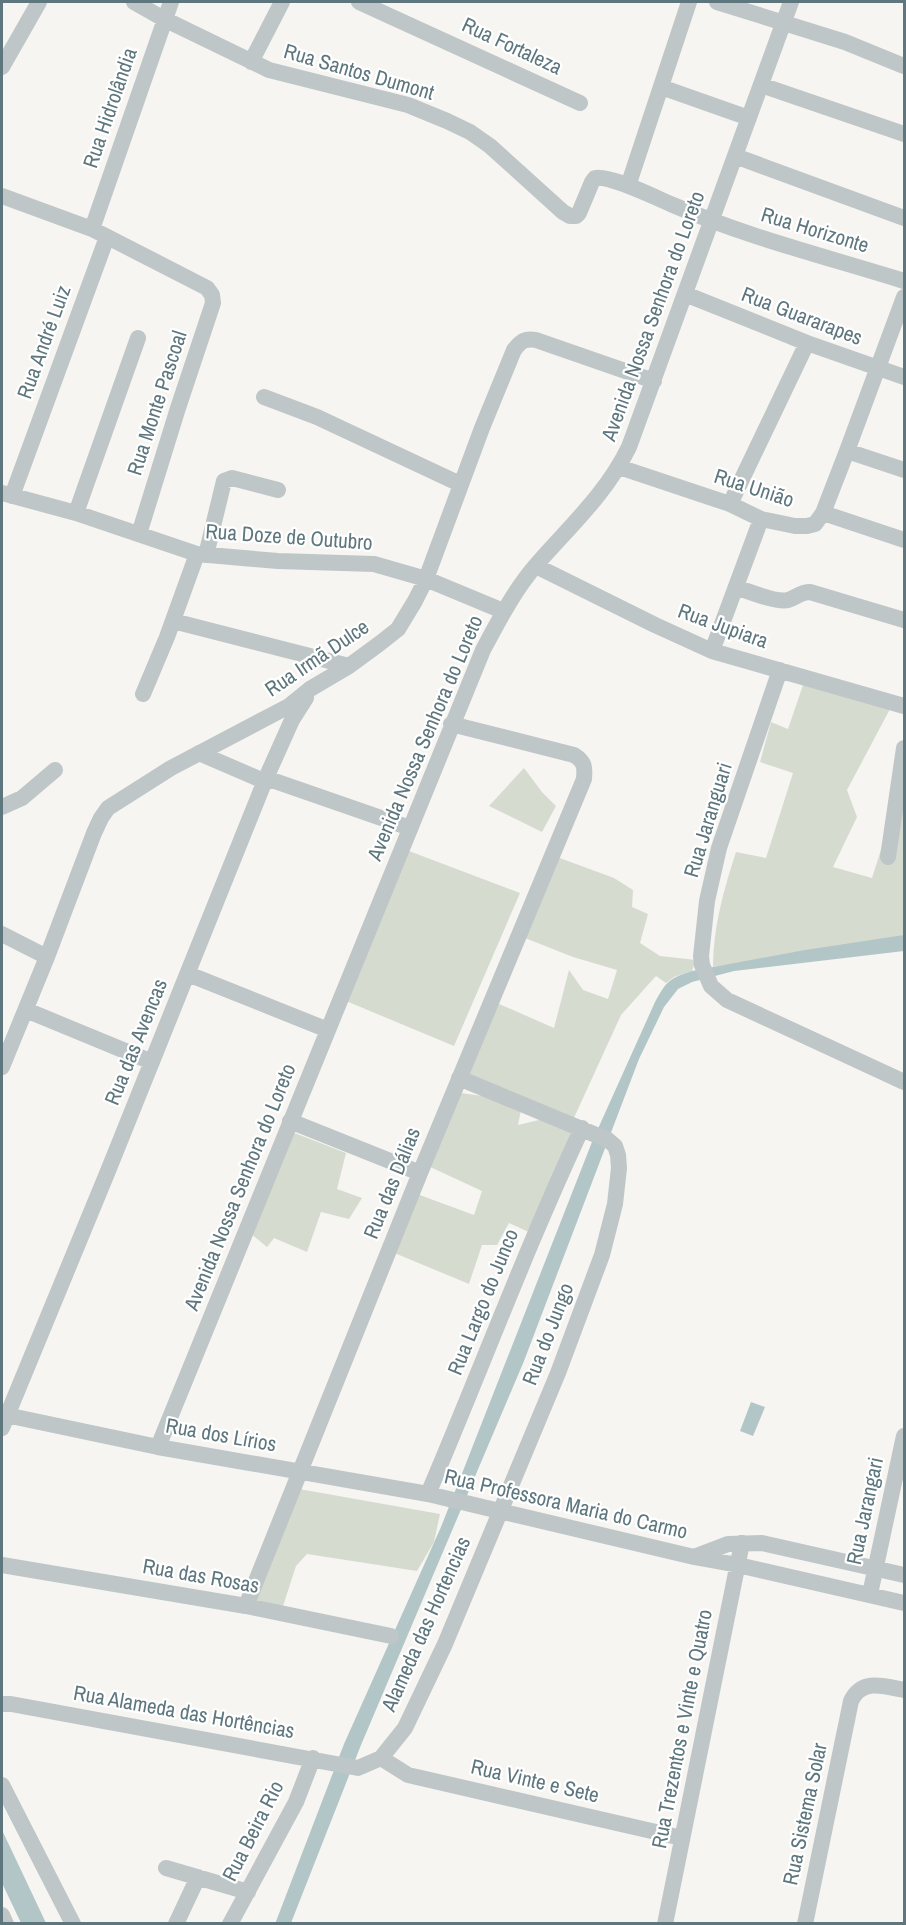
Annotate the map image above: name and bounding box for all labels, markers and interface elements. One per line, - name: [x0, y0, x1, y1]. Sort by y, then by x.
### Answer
- street label: Rua Fortaleza: [457, 10, 567, 82]
- street label: Rua Santos Dumont: [281, 36, 438, 107]
- street label: Rua Hidrolândia: [75, 43, 144, 172]
- street label: Avenida Nossa Senhora do Loreto: [593, 187, 711, 446]
- street label: Rua Horizonte: [758, 199, 872, 260]
- street label: Rua Guararapes: [738, 279, 867, 352]
- street label: Rua André Luiz: [10, 281, 78, 403]
- street label: Rua Monte Pascoal: [120, 327, 194, 479]
- street label: Rua União: [711, 461, 798, 514]
- street label: Rua Doze de Outubro: [204, 516, 374, 557]
- street label: Rua Jupiara: [674, 596, 773, 655]
- street label: Avenida Nossa Senhora do Loreto: [359, 611, 489, 866]
- street label: Rua Irmã Dulce: [259, 612, 374, 703]
- street label: Rua Jaranguari: [676, 759, 739, 881]
- street label: Rua das Avencas: [97, 974, 174, 1109]
- street label: Avenida Nossa Senhora do Loreto: [176, 1059, 302, 1316]
- street label: Rua das Dálias: [356, 1123, 427, 1243]
- street label: Rua Largo do Junco: [440, 1224, 525, 1379]
- street label: Rua do Jungo: [515, 1279, 580, 1389]
- street label: Rua dos Lírios: [163, 1411, 279, 1459]
- street label: Rua Jarangari: [839, 1455, 890, 1567]
- street label: Rua Professora Maria do Carmo: [442, 1461, 691, 1546]
- street label: Alameda das Hortencias: [374, 1532, 477, 1717]
- street label: Rua das Rosas: [141, 1551, 262, 1600]
- street label: Rua Trezentos e Vinte e Quatro: [644, 1607, 719, 1851]
- street label: Rua Alameda das Hortências: [71, 1678, 297, 1745]
- street label: Rua Sistema Solar: [775, 1740, 834, 1888]
- street label: Rua Vinte e Sete: [468, 1752, 602, 1809]
- street label: Rua Beira Rio: [215, 1776, 290, 1886]

